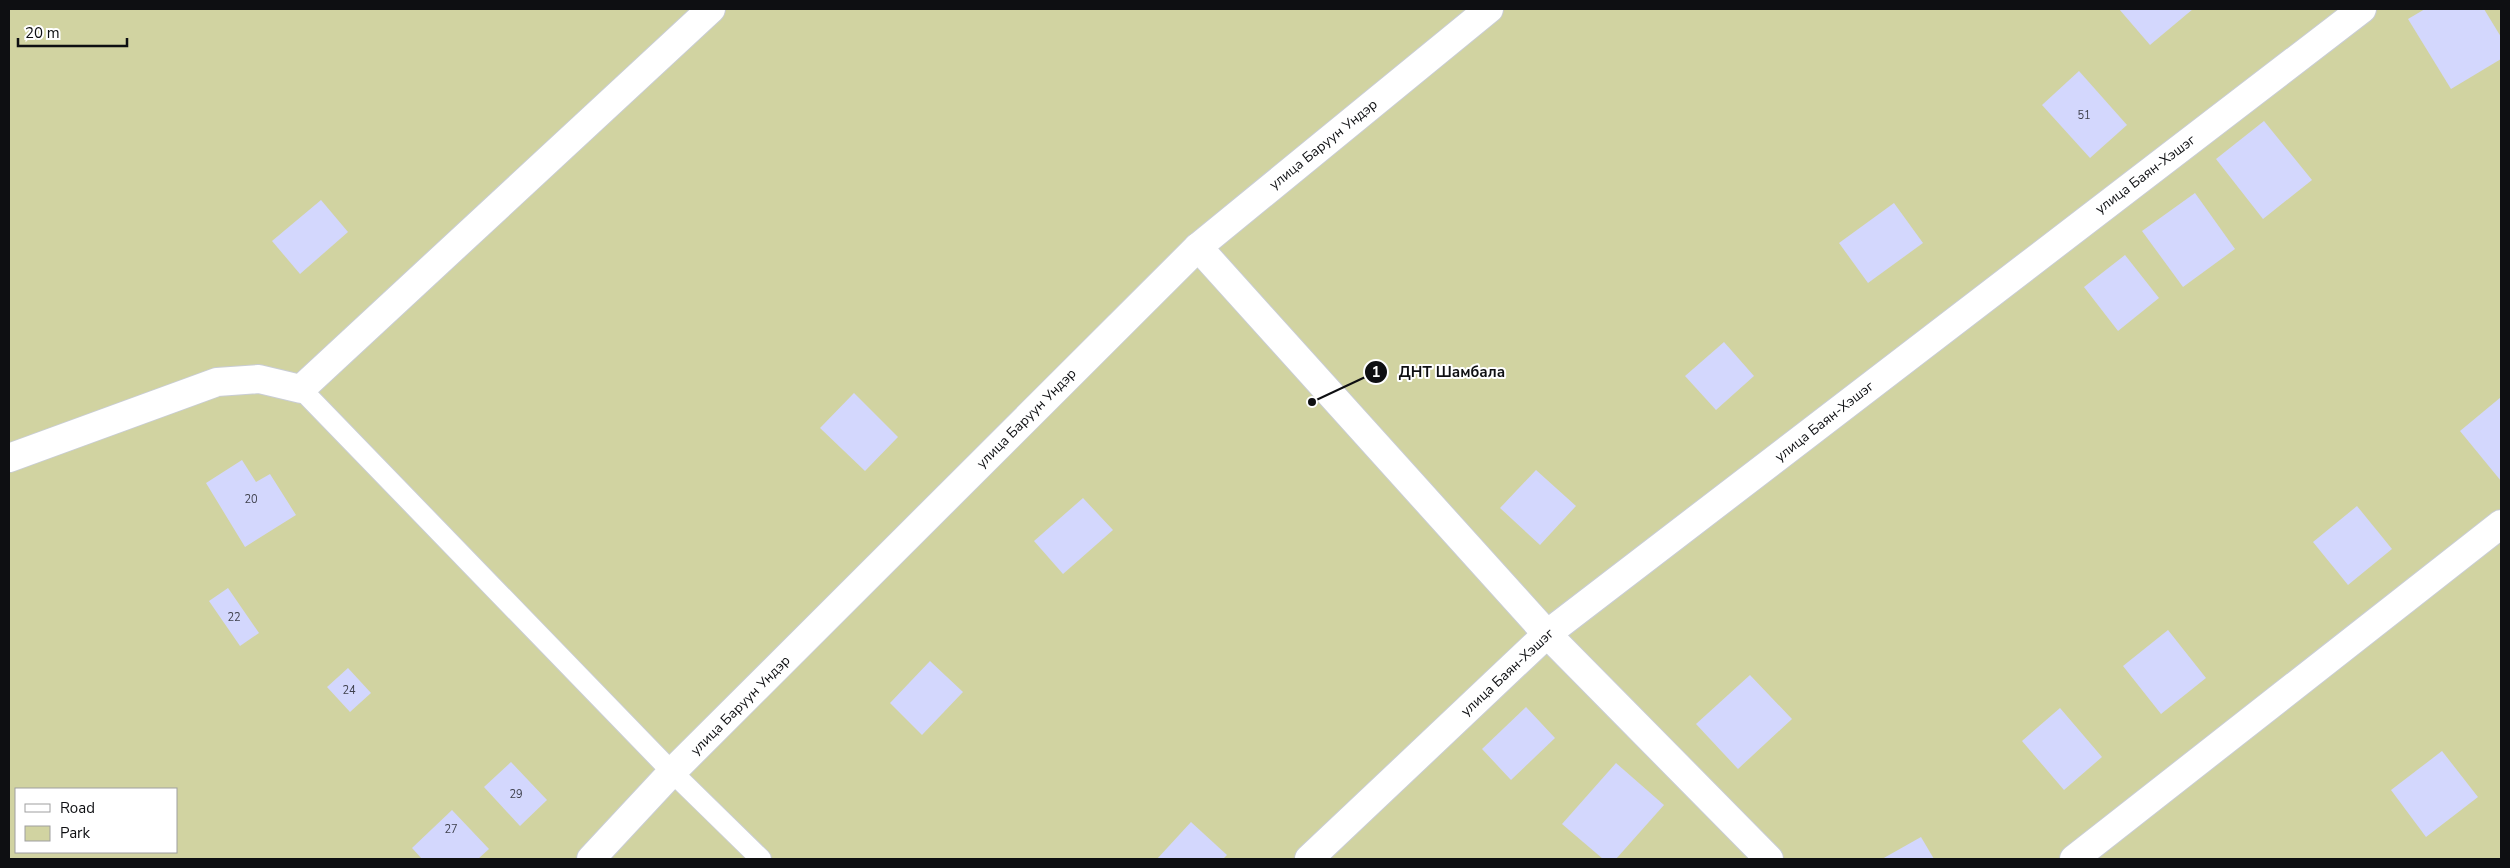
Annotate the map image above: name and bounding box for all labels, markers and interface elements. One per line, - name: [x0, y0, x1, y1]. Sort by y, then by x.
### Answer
- scale bar: [18, 15, 126, 47]
- text: 20 m: [25, 23, 60, 43]
- street label: улица Баруун Ундэр: [1265, 95, 1381, 194]
- house number: 51: [2077, 108, 2091, 123]
- street label: улица Баян-Хэшэг: [2091, 130, 2199, 218]
- callout: ДНТ Шамбала: [1364, 357, 1515, 387]
- text: 1: [1371, 362, 1381, 382]
- text: ДНТ Шамбала: [1399, 362, 1505, 382]
- street label: улица Баруун Ундэр: [972, 364, 1080, 472]
- street label: улица Баян-Хэшэг: [1771, 377, 1878, 466]
- house number: 20: [244, 492, 258, 507]
- house number: 22: [227, 610, 241, 625]
- street label: улица Баян-Хэшэг: [1457, 624, 1558, 721]
- street label: улица Баруун Ундэр: [686, 651, 794, 759]
- house number: 24: [342, 683, 356, 698]
- house number: 29: [509, 787, 523, 802]
- legend: [15, 788, 178, 853]
- text: Road: [60, 798, 95, 818]
- house number: 27: [444, 822, 458, 837]
- text: Park: [60, 823, 90, 843]

